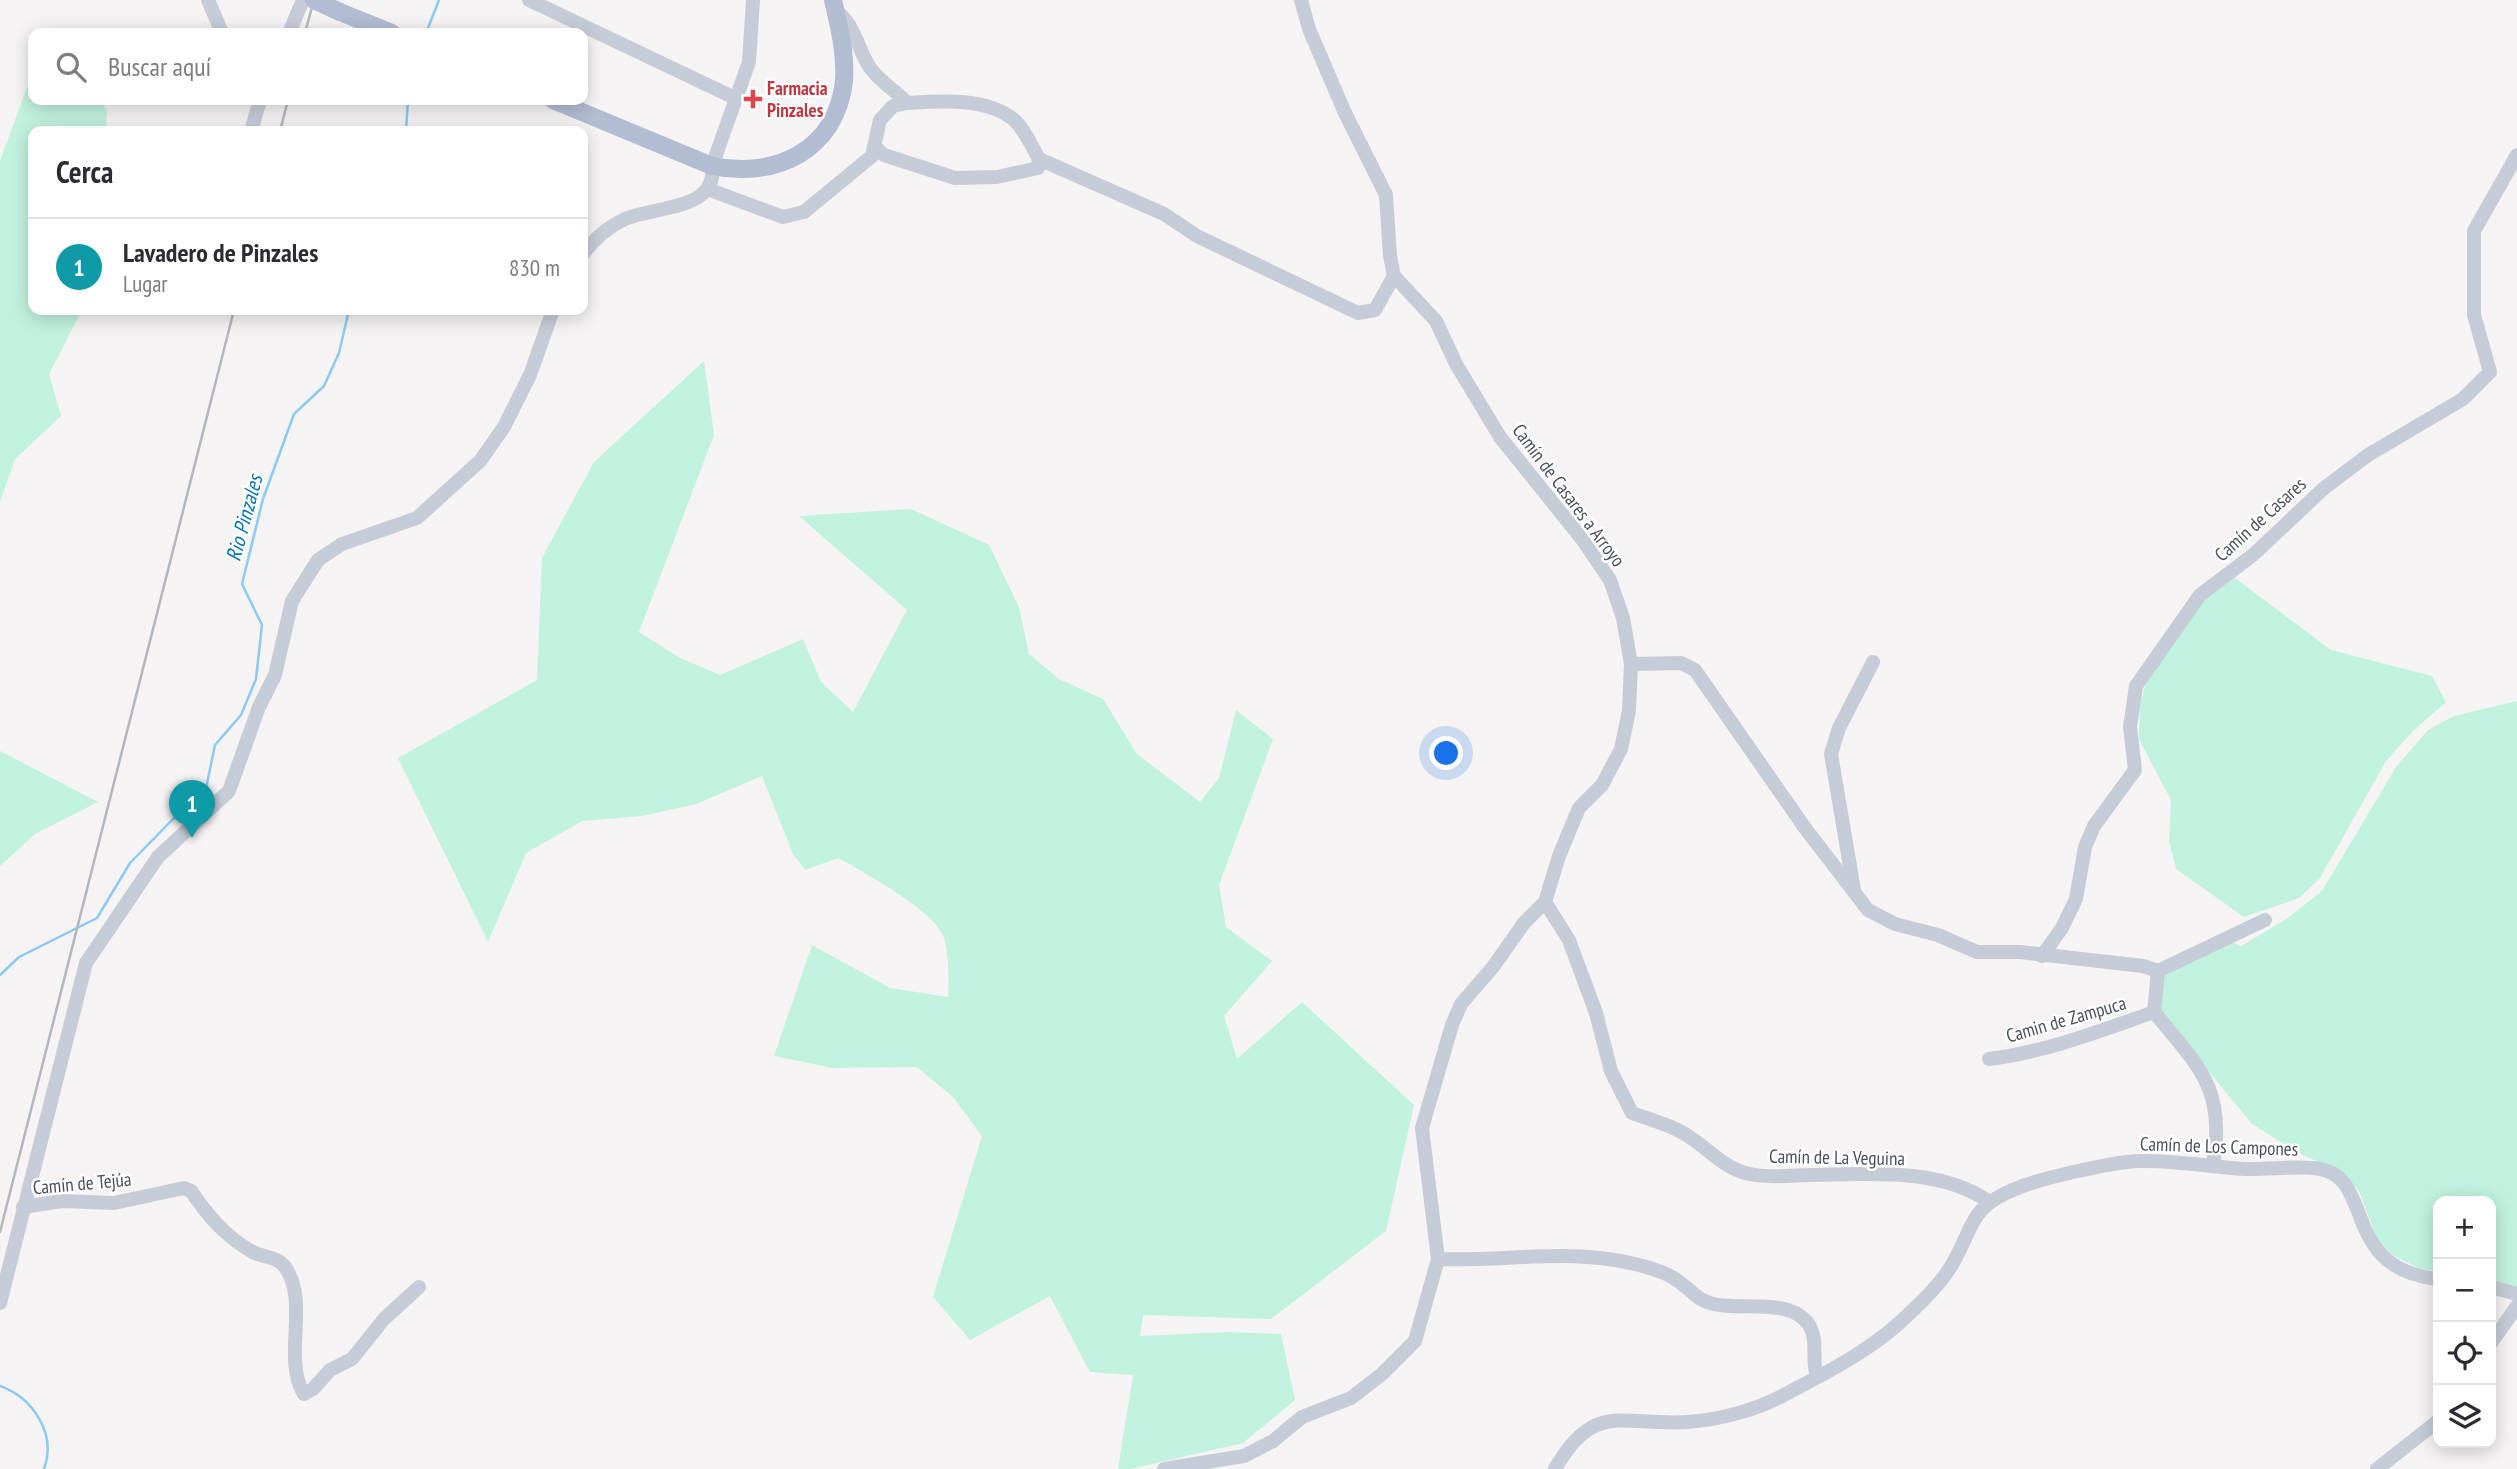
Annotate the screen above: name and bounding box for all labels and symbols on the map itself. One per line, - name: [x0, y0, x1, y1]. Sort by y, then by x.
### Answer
- place label: Farmacia Pinzales: [767, 76, 828, 122]
- marker: Farmacia Pinzales: [745, 91, 761, 107]
- street label: Camín de Casares a Arroyo: [1508, 419, 1630, 571]
- water label: Rio Pinzales: [220, 470, 269, 564]
- street label: Camín de Casares: [2209, 472, 2311, 566]
- your location: [1429, 736, 1463, 770]
- pin: 1: [169, 780, 215, 838]
- street label: Camin de Zampuca: [2003, 990, 2129, 1048]
- street label: Camín de Los Campones: [2140, 1131, 2298, 1161]
- street label: Camín de La Veguina: [1769, 1144, 1905, 1170]
- street label: Camín de Tejúa: [32, 1167, 132, 1199]

